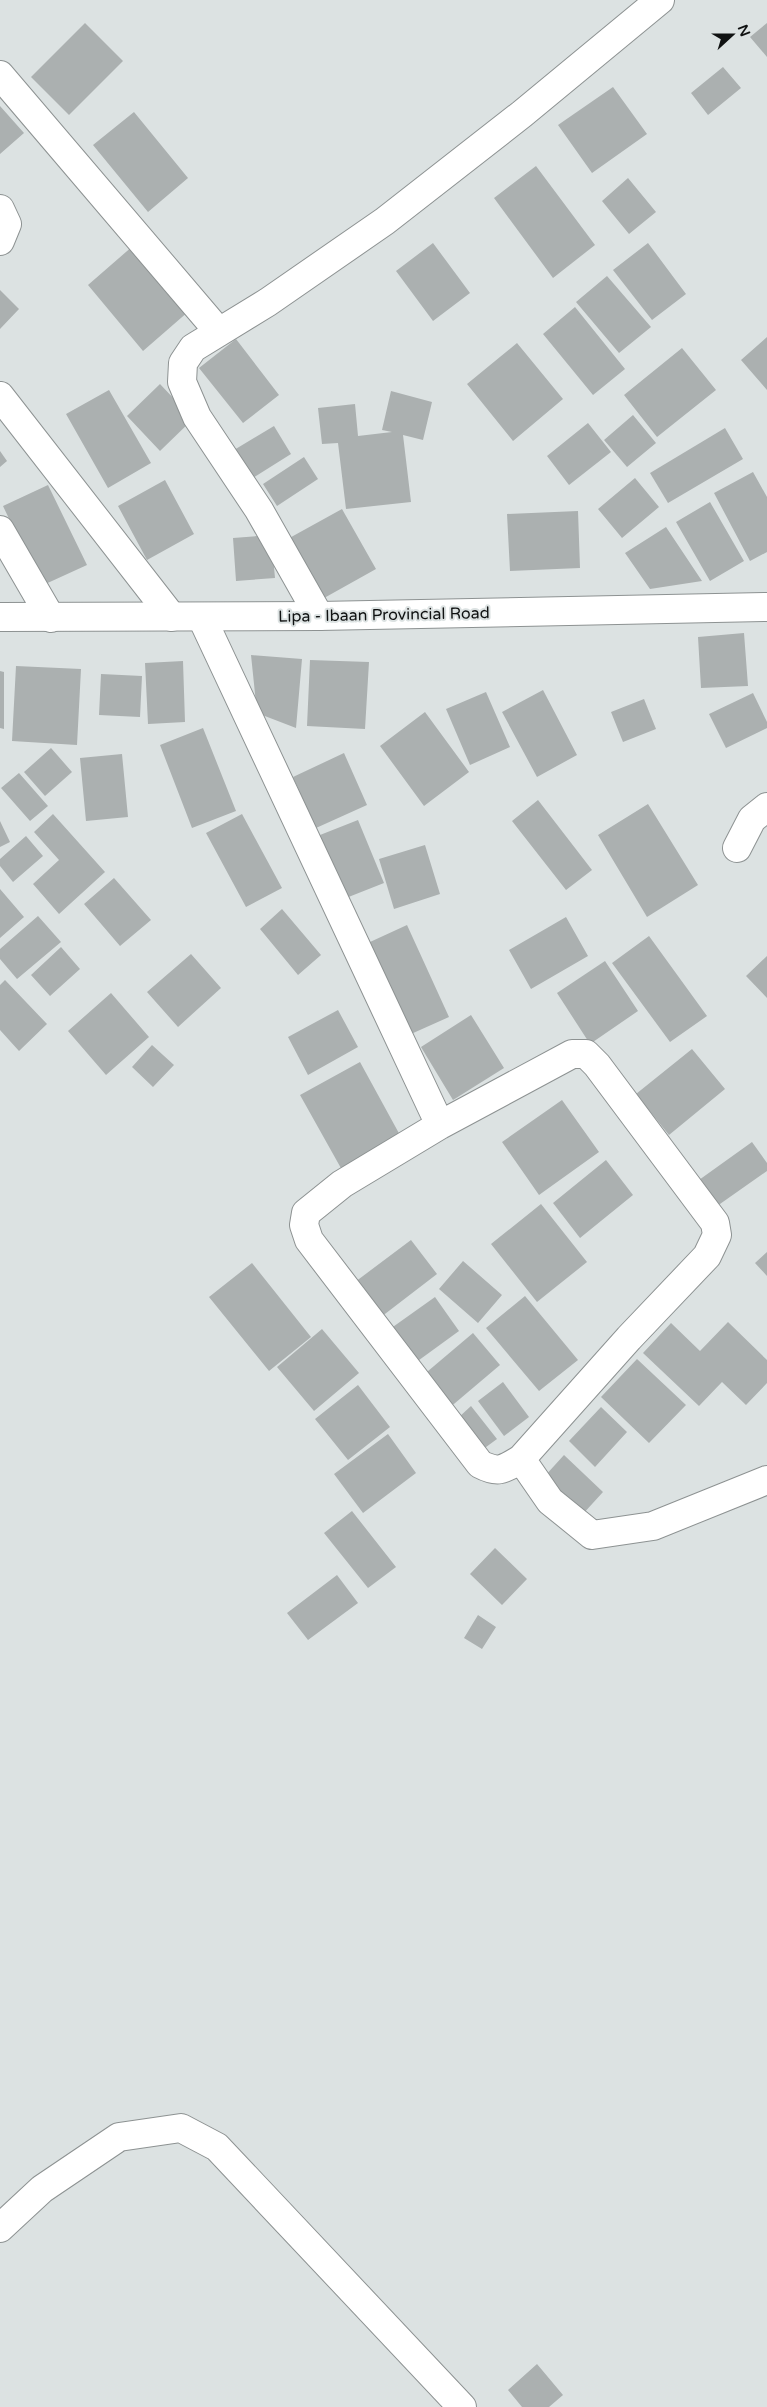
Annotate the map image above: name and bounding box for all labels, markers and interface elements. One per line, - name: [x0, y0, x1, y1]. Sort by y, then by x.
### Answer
- north arrow: [707, 10, 757, 60]
- text: N: [734, 22, 754, 39]
- street label: Lipa - Ibaan Provincial Road: [278, 603, 490, 627]

